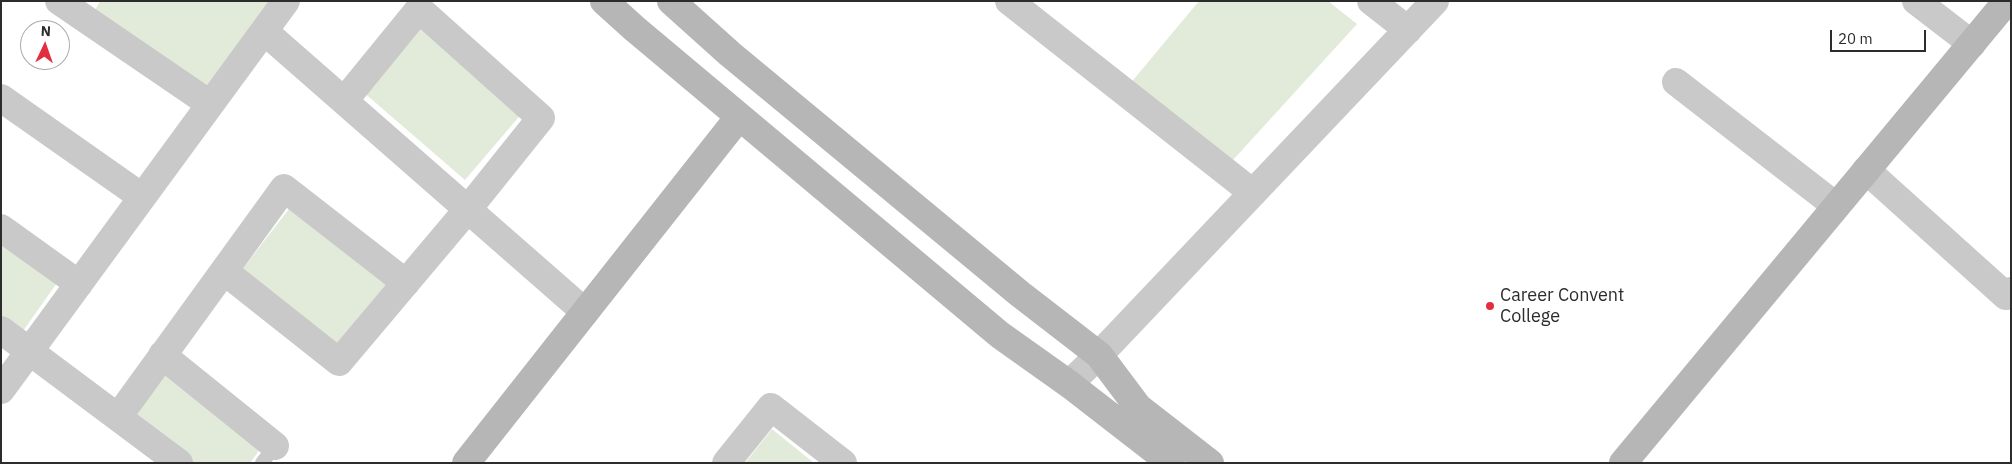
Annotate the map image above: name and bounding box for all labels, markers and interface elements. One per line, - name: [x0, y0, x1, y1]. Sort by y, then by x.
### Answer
- north arrow: [20, 20, 70, 70]
- scale bar: [1832, 20, 1928, 52]
- text: N: [40, 22, 51, 40]
- text: 20 m: [1838, 29, 1873, 48]
- place label: Career Convent College: [1500, 285, 1624, 328]
- marker: Career Convent College: [1484, 300, 1496, 312]

